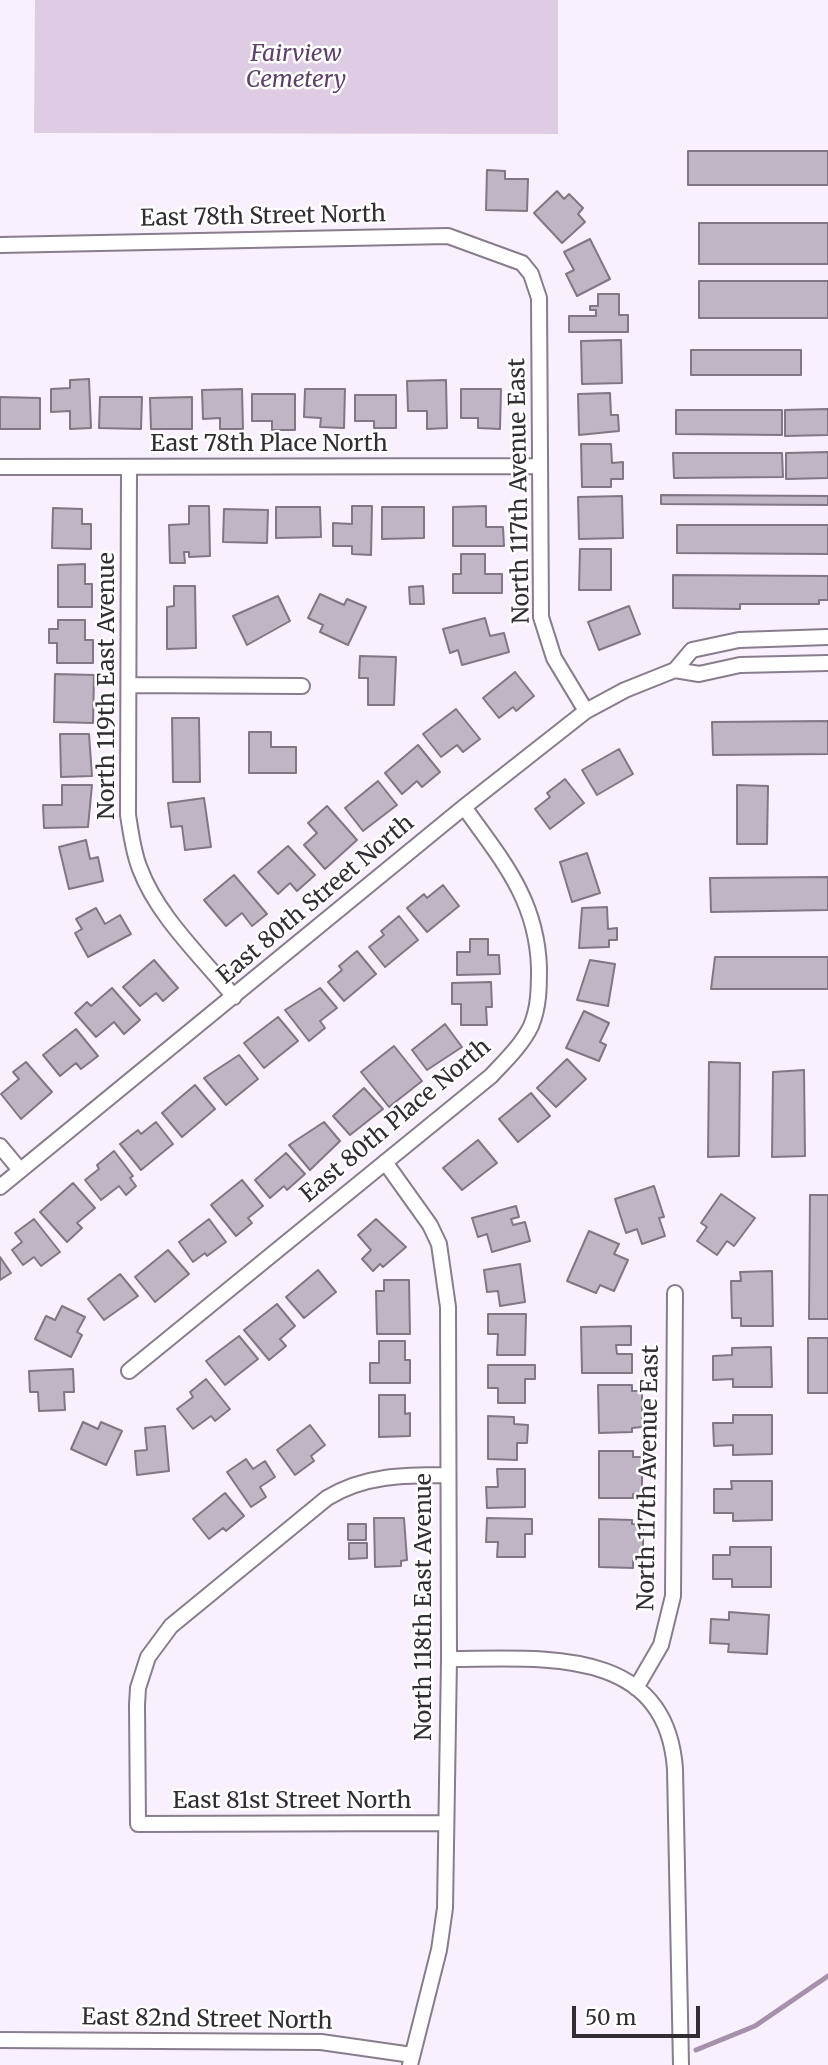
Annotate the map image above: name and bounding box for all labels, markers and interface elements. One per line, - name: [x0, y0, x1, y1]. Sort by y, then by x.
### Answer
- park label: Fairview Cemetery: [246, 40, 346, 94]
- street label: East 78th Street North: [140, 201, 386, 233]
- street label: North 117th Avenue East: [504, 358, 536, 624]
- street label: East 78th Place North: [150, 430, 388, 458]
- street label: North 119th East Avenue: [93, 552, 121, 820]
- street label: East 80th Street North: [212, 810, 420, 990]
- street label: East 80th Place North: [295, 1033, 497, 1209]
- street label: North 117th Avenue East: [633, 1345, 665, 1611]
- street label: North 118th East Avenue: [410, 1473, 438, 1741]
- street label: East 81st Street North: [172, 1787, 412, 1815]
- scale bar: [576, 1992, 704, 2036]
- street label: East 82nd Street North: [81, 2004, 333, 2036]
- text: 50 m: [585, 2004, 636, 2031]

